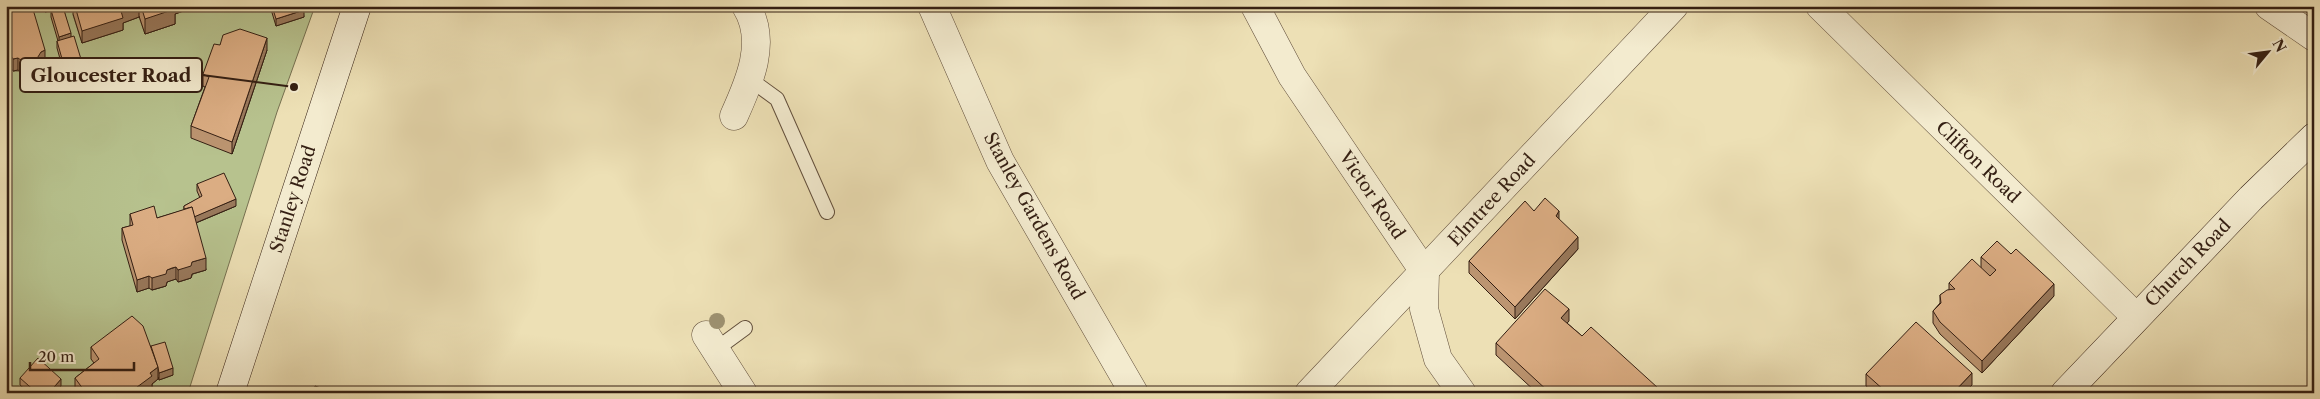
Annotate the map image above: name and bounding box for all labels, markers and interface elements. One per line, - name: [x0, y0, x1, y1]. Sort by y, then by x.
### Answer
- north arrow: [2242, 28, 2292, 78]
- text: N: [2269, 36, 2290, 55]
- callout: Gloucester Road: [20, 58, 202, 92]
- text: Gloucester Road: [30, 64, 192, 87]
- street label: Clifton Road: [1931, 116, 2025, 208]
- street label: Stanley Gardens Road: [979, 128, 1089, 304]
- street label: Stanley Road: [265, 142, 321, 256]
- street label: Victor Road: [1334, 146, 1410, 243]
- street label: Elmtree Road: [1444, 149, 1540, 251]
- street label: Church Road: [2141, 214, 2235, 312]
- scale bar: [30, 339, 134, 371]
- text: 20 m: [38, 347, 74, 366]

